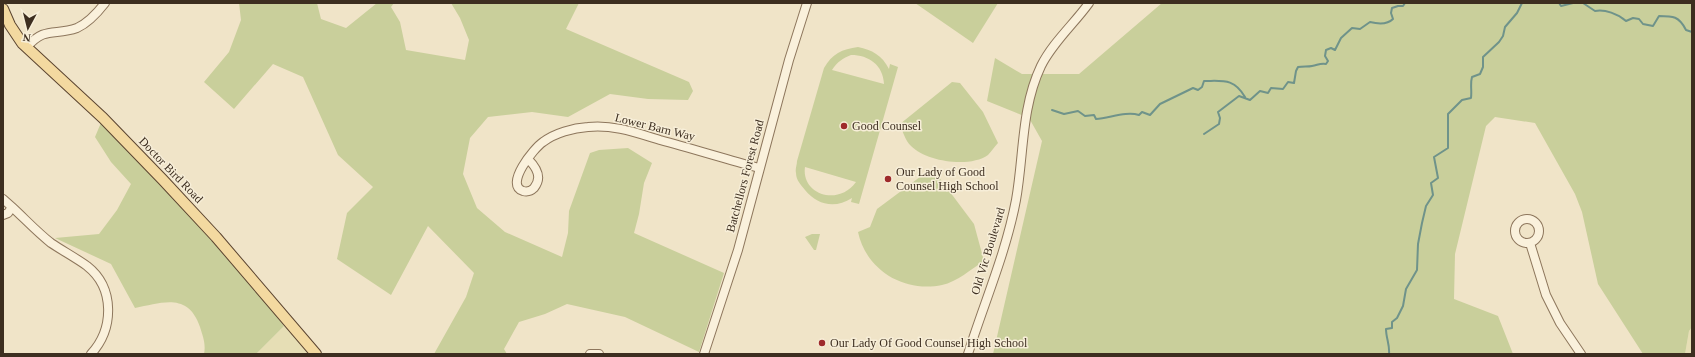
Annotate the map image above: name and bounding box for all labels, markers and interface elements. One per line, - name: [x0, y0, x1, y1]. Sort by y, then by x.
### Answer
- north arrow: [8, 8, 48, 48]
- text: N: [22, 31, 31, 44]
- street label: Lower Barn Way: [613, 110, 697, 144]
- street label: Batchellors Forest Road: [723, 118, 767, 234]
- place label: Good Counsel: [852, 119, 922, 133]
- marker: Good Counsel: [839, 121, 849, 131]
- street label: Doctor Bird Road: [136, 134, 206, 206]
- place label: Our Lady of Good Counsel High School: [896, 165, 999, 193]
- marker: Our Lady of Good Counsel High School: [883, 174, 893, 184]
- street label: Old Vic Boulevard: [968, 206, 1008, 296]
- place label: Our Lady Of Good Counsel High School: [830, 336, 1028, 350]
- marker: Our Lady Of Good Counsel High School: [817, 338, 827, 348]

